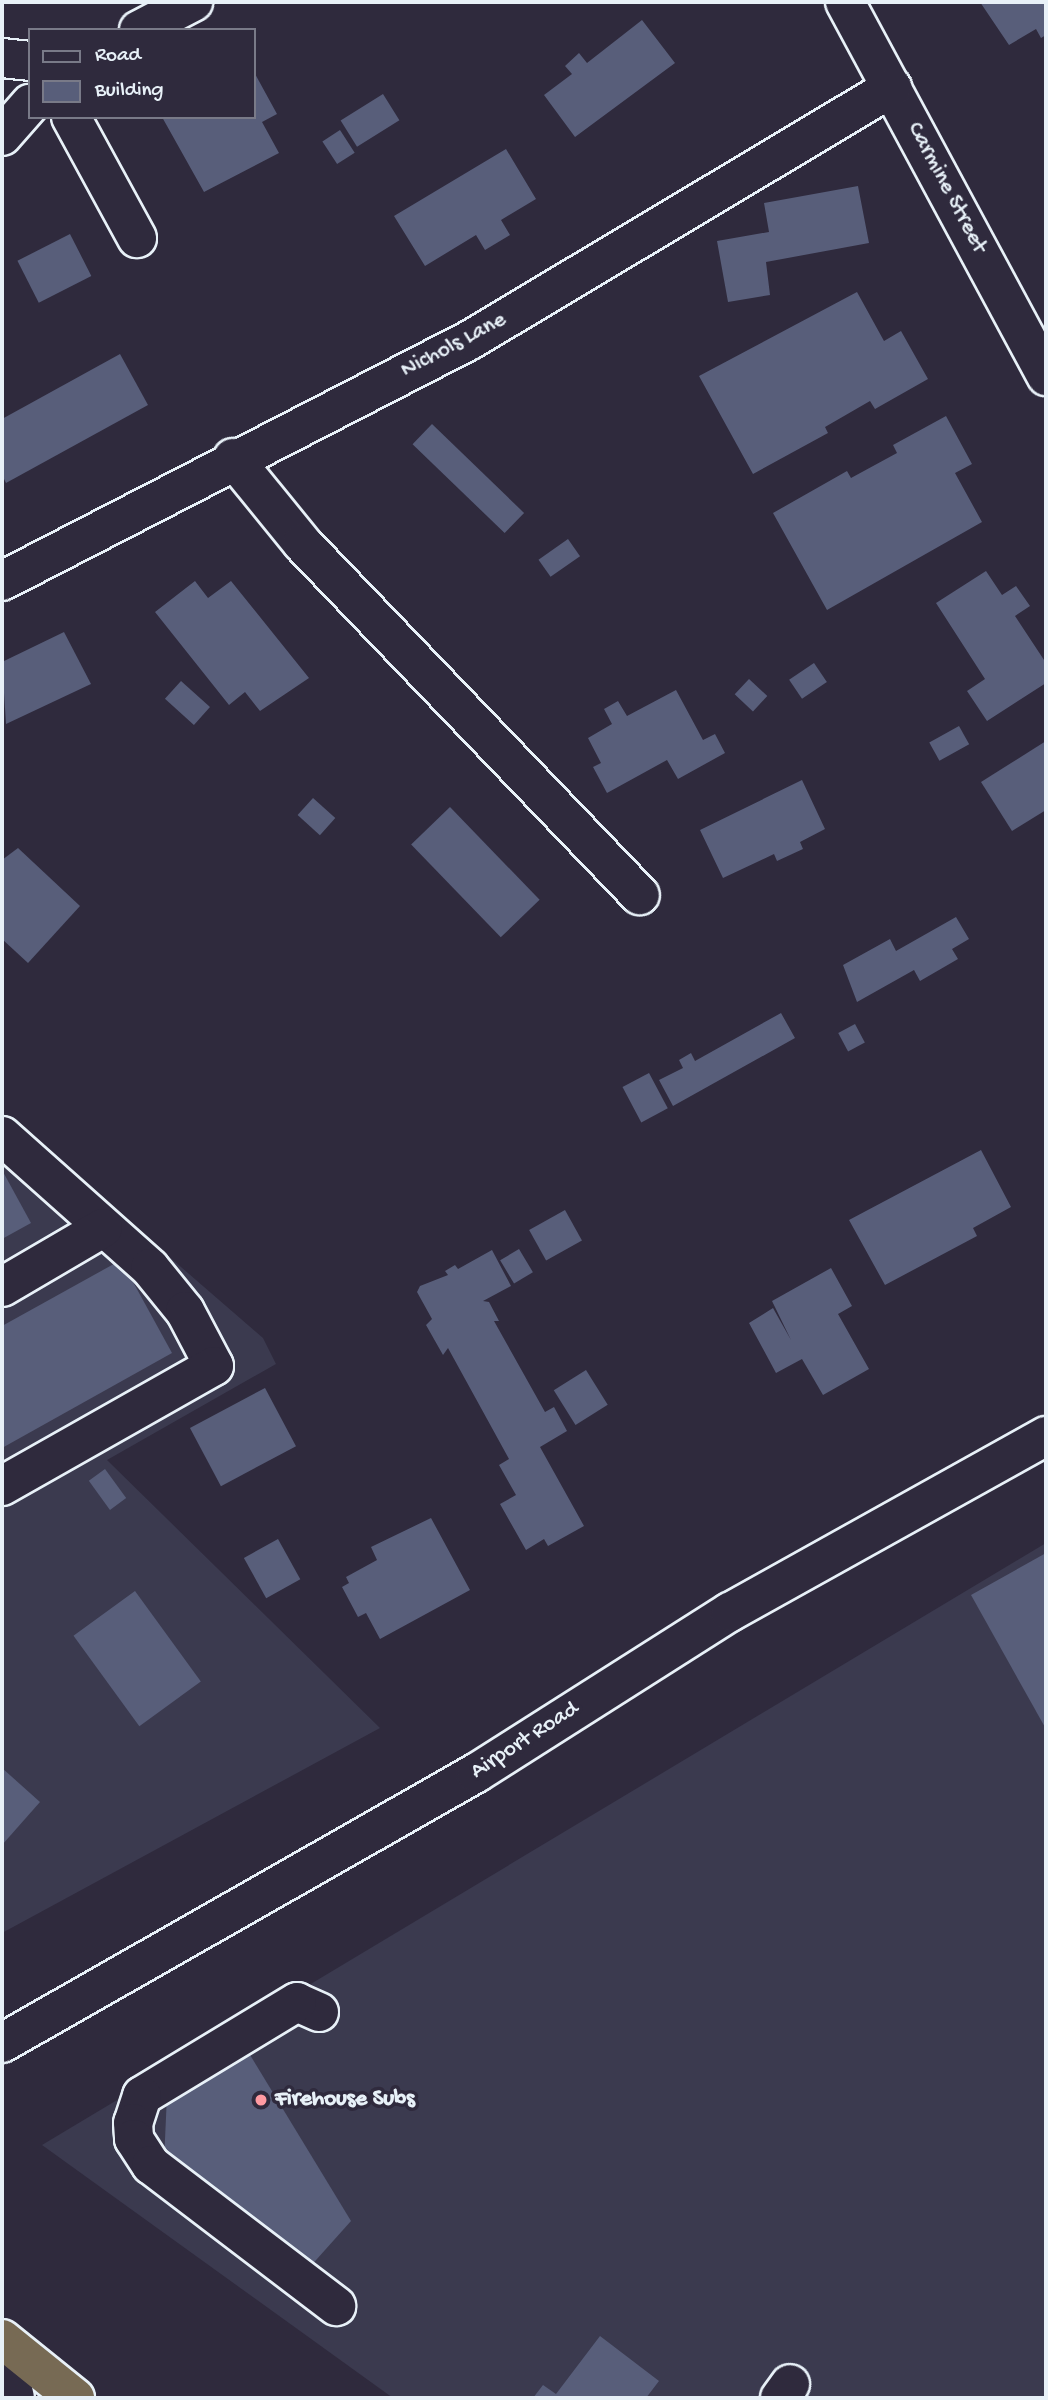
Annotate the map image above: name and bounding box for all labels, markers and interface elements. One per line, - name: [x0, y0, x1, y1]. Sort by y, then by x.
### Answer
- legend: [28, 28, 256, 119]
- text: Road: [95, 44, 141, 69]
- text: Building: [95, 79, 164, 104]
- street label: Carmine Street: [900, 118, 992, 258]
- street label: Nichols Lane: [397, 307, 511, 385]
- street label: Airport Road: [466, 1696, 584, 1786]
- place label: Firehouse Subs: [275, 2086, 415, 2114]
- marker: Firehouse Subs: [253, 2092, 269, 2108]

